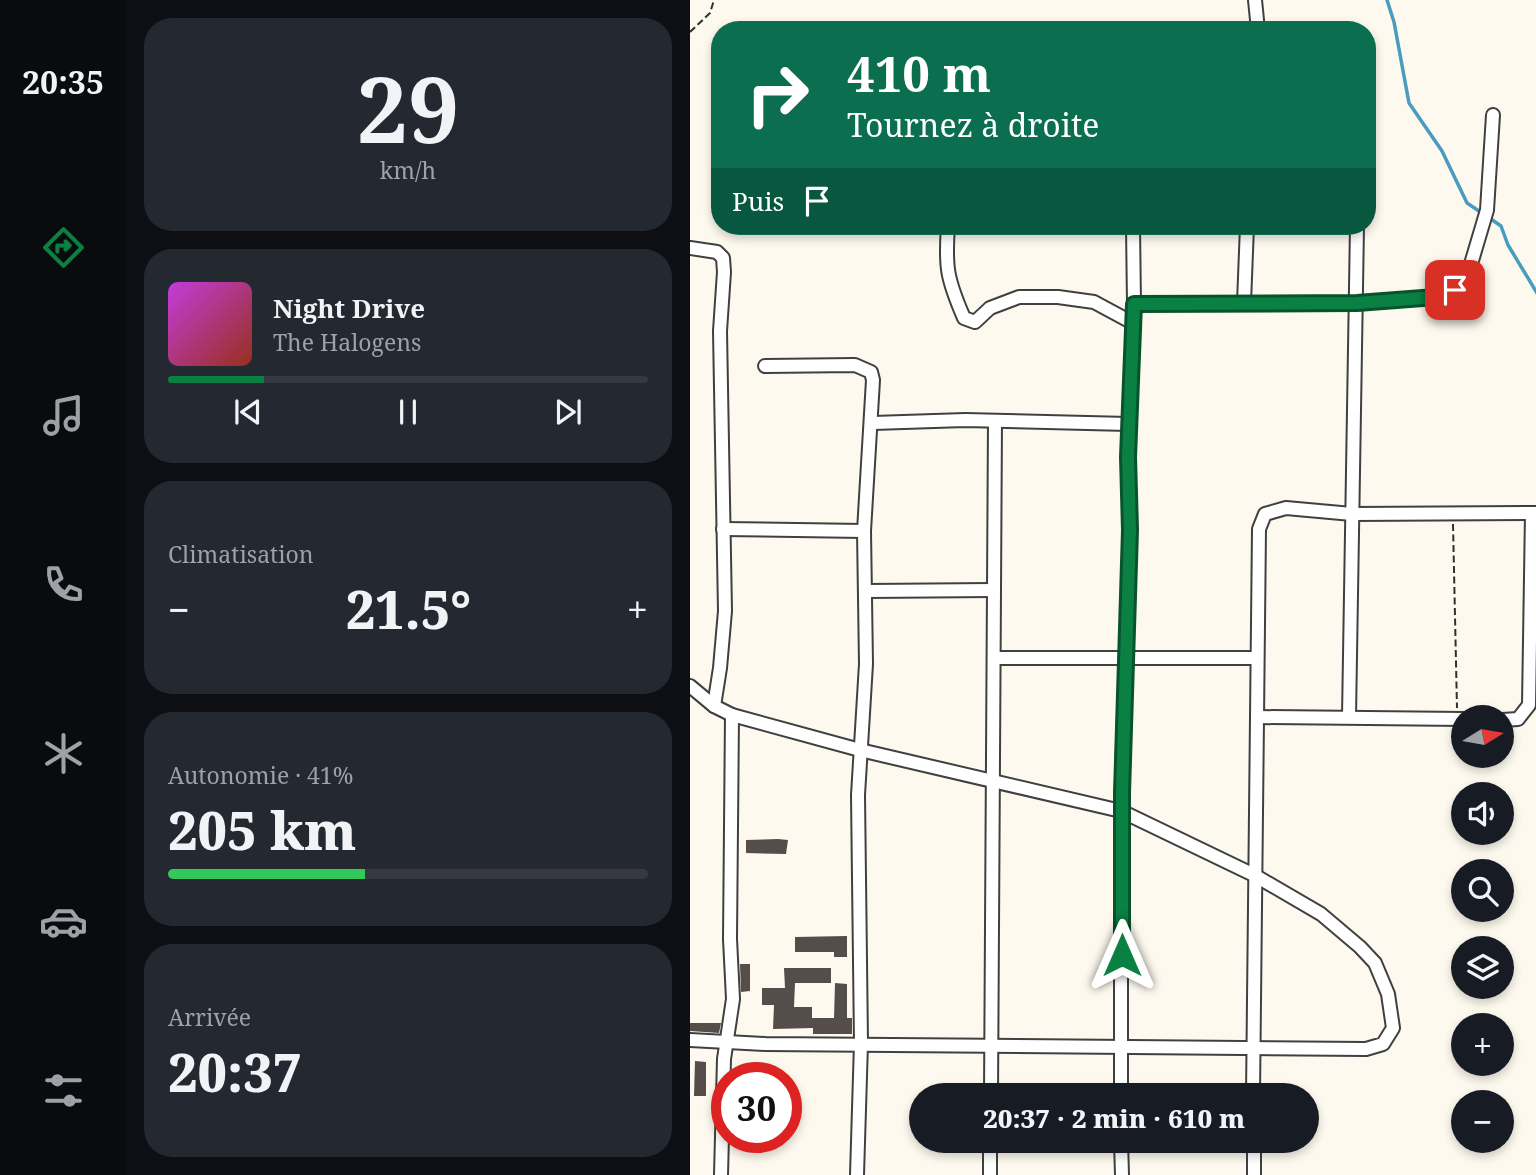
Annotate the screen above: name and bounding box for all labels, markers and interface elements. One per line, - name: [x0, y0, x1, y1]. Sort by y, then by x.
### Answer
- text: 410 m: [847, 40, 991, 106]
- text: 29: [357, 46, 459, 170]
- icon: right: [732, 49, 823, 140]
- text: 20:35: [22, 60, 104, 103]
- text: Tournez à droite: [847, 103, 1099, 146]
- text: km/h: [380, 154, 436, 186]
- icon: arrive: [798, 182, 836, 220]
- text: Puis: [732, 183, 784, 219]
- icon: directions: [39, 223, 88, 272]
- pin: [1425, 260, 1485, 320]
- icon: arrive: [1436, 271, 1474, 309]
- text: Night Drive: [273, 290, 425, 326]
- text: The Halogens: [273, 326, 421, 358]
- icon: music: [39, 391, 88, 440]
- icon: previous: [229, 393, 267, 431]
- icon: pause: [389, 393, 427, 431]
- icon: next: [549, 393, 587, 431]
- text: Climatisation: [168, 538, 314, 570]
- icon: phone: [39, 560, 88, 609]
- text: 21.5°: [346, 573, 471, 644]
- text: −: [168, 583, 190, 635]
- text: +: [627, 583, 648, 635]
- north arrow: [1451, 705, 1514, 768]
- map controls: [1451, 705, 1514, 1153]
- icon: climate: [39, 729, 88, 778]
- text: Autonomie · 41%: [168, 759, 353, 791]
- button: sound: [1451, 782, 1514, 845]
- text: 205 km: [168, 794, 356, 865]
- button: search: [1451, 859, 1514, 922]
- icon: car: [39, 897, 88, 946]
- position arrow: [1085, 918, 1159, 992]
- button: layers: [1451, 936, 1514, 999]
- text: Arrivée: [168, 1001, 251, 1033]
- button: +: [1451, 1013, 1514, 1076]
- text: 20:37: [168, 1036, 302, 1107]
- speed limit sign: 30: [711, 1062, 802, 1153]
- icon: filters: [39, 1066, 88, 1115]
- button: −: [1451, 1090, 1514, 1153]
- text: 20:37 · 2 min · 610 m: [983, 1100, 1245, 1136]

